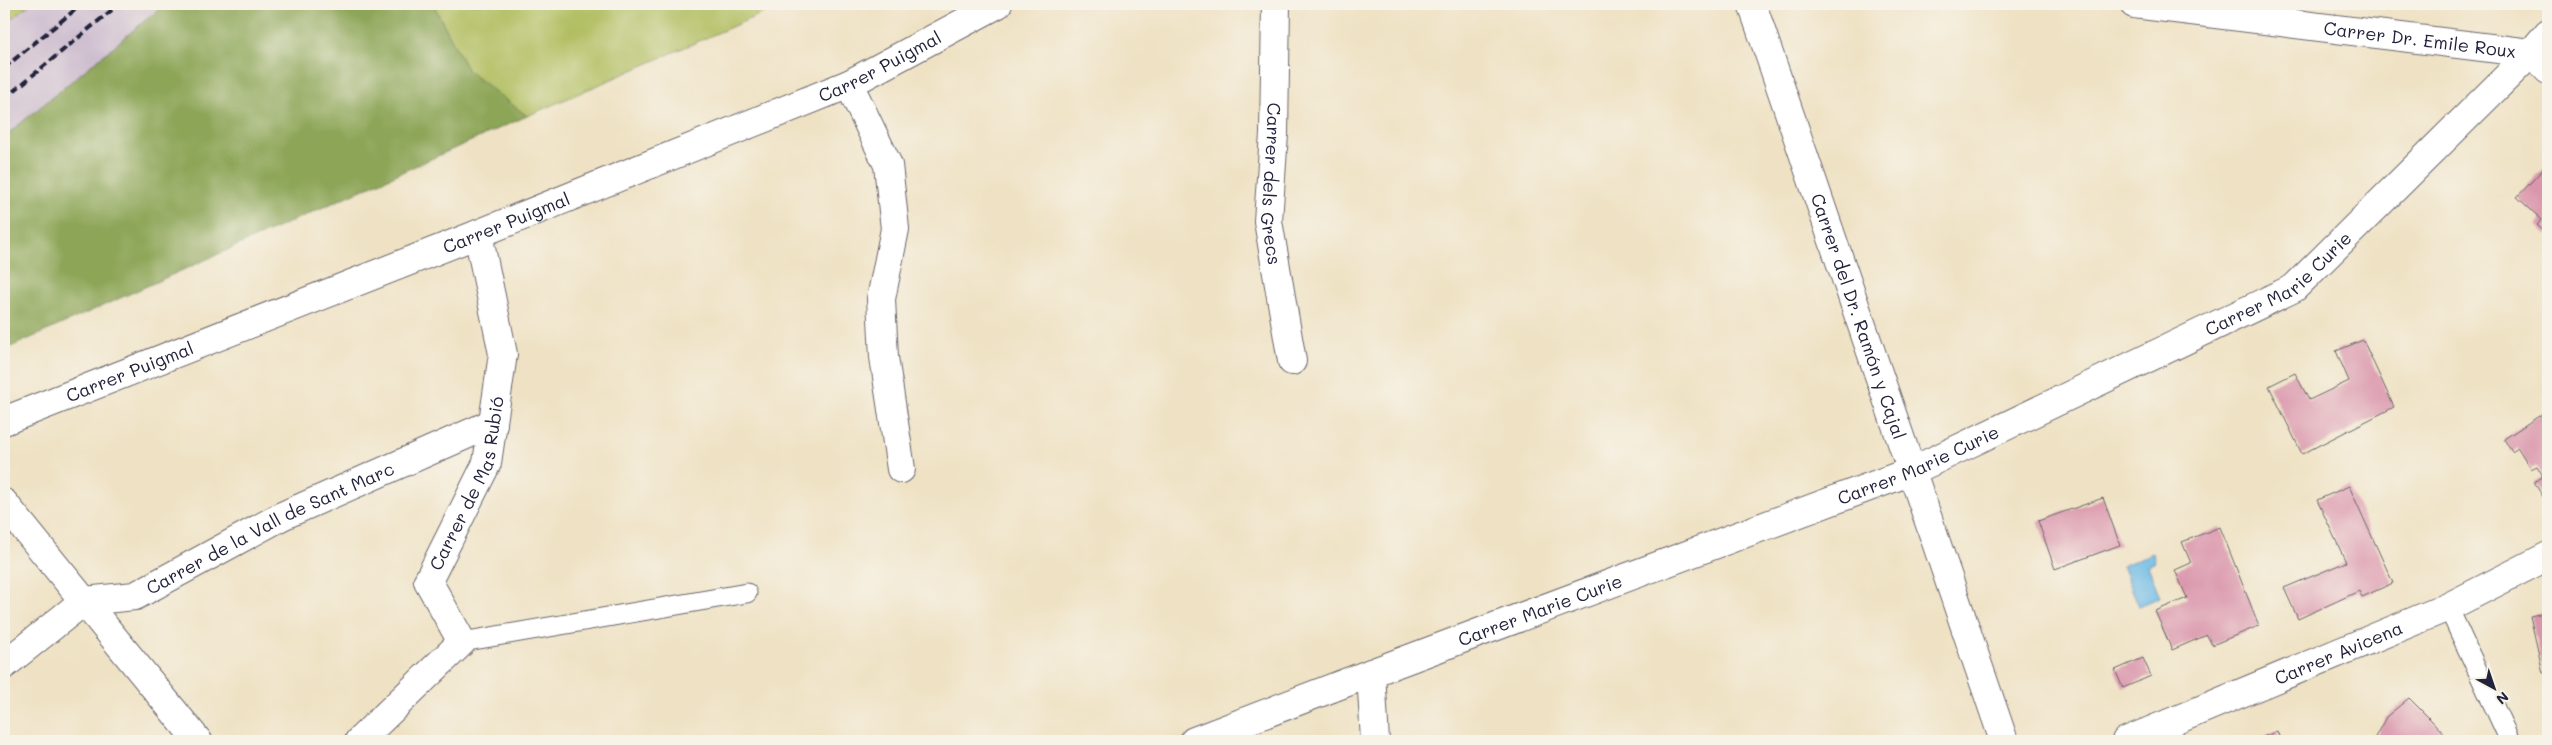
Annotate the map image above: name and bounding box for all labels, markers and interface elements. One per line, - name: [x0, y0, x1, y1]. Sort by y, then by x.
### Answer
- street label: Carrer Dr. Emile Roux: [2322, 16, 2517, 63]
- street label: Carrer Puigmal: [815, 25, 945, 107]
- street label: Carrer dels Grecs: [1256, 102, 1287, 266]
- street label: Carrer Puigmal: [439, 186, 573, 259]
- street label: Carrer del Dr. Ramón y Cajal: [1806, 190, 1912, 442]
- street label: Carrer Marie Curie: [2201, 226, 2357, 341]
- street label: Carrer Puigmal: [62, 336, 197, 407]
- street label: Carrer de Mas Rubió: [423, 394, 509, 574]
- street label: Carrer Marie Curie: [1834, 419, 2003, 510]
- street label: Carrer de la Vall de Sant Marc: [142, 456, 398, 600]
- street label: Carrer Marie Curie: [1454, 568, 1626, 652]
- street label: Carrer Avicena: [2271, 615, 2406, 690]
- north arrow: [2470, 662, 2520, 712]
- text: N: [2492, 688, 2513, 709]

